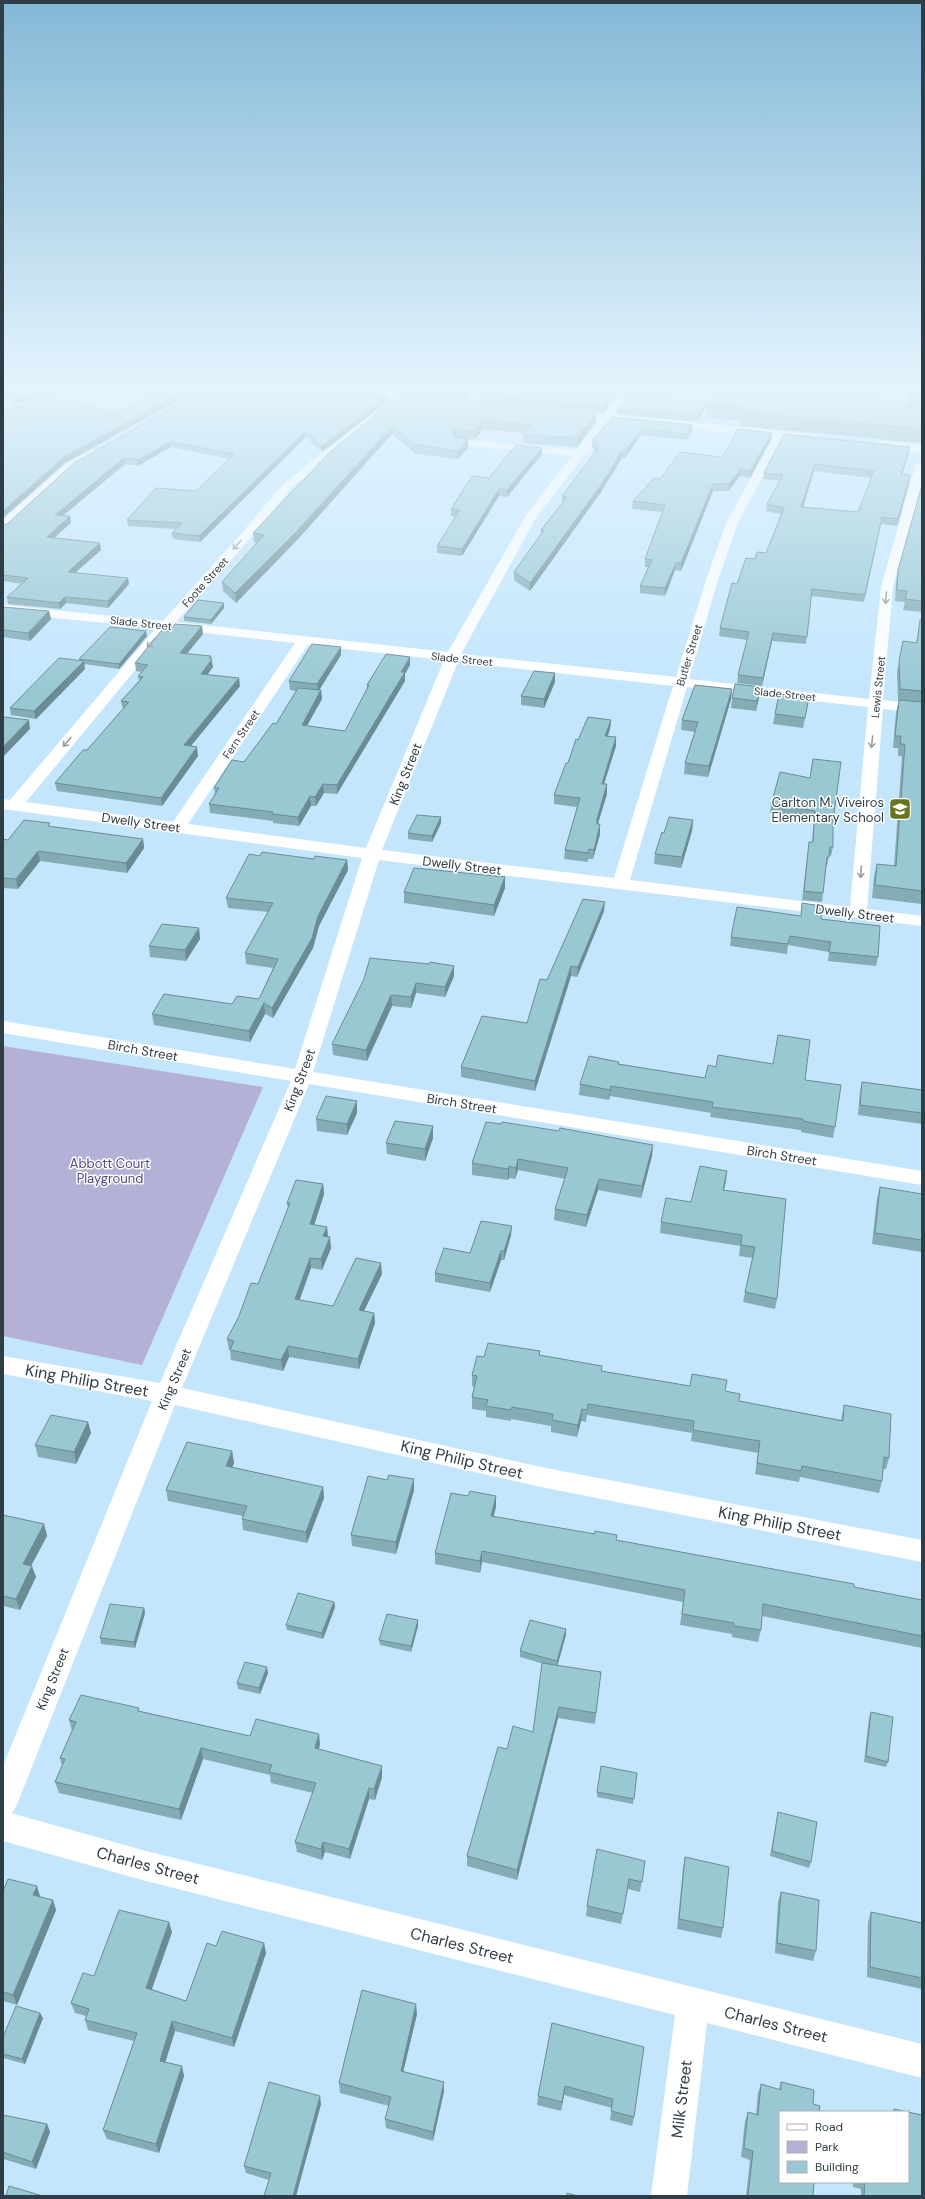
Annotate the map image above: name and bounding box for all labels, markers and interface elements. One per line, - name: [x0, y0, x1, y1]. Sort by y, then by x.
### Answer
- one-way arrow: [233, 540, 242, 551]
- street label: Foote Street: [179, 554, 231, 610]
- one-way arrow: [882, 591, 889, 604]
- street label: Slade Street: [109, 613, 173, 633]
- street label: Butler Street: [673, 622, 705, 688]
- one-way arrow: [147, 637, 156, 648]
- street label: Slade Street: [430, 649, 494, 669]
- street label: Lewis Street: [868, 655, 888, 719]
- street label: Slade Street: [753, 684, 817, 704]
- street label: Fern Street: [219, 707, 263, 761]
- one-way arrow: [868, 735, 875, 748]
- one-way arrow: [63, 737, 72, 748]
- street label: King Street: [385, 741, 426, 808]
- place label: Carlton M. Viveiros Elementary School: [772, 794, 884, 826]
- school or university icon: Carlton M. Viveiros Elementary School: [887, 796, 913, 822]
- street label: Dwelly Street: [100, 809, 181, 836]
- street label: Dwelly Street: [422, 852, 502, 879]
- one-way arrow: [858, 865, 865, 878]
- street label: Dwelly Street: [815, 900, 895, 927]
- street label: Birch Street: [107, 1036, 179, 1065]
- street label: King Street: [280, 1046, 319, 1114]
- street label: Birch Street: [426, 1090, 498, 1117]
- street label: Birch Street: [746, 1142, 818, 1169]
- park label: Abbott Court Playground: [70, 1155, 150, 1187]
- street label: King Street: [154, 1346, 195, 1413]
- street label: King Philip Street: [24, 1359, 150, 1402]
- street label: King Philip Street: [399, 1435, 525, 1484]
- street label: King Philip Street: [717, 1501, 843, 1546]
- street label: King Street: [32, 1646, 73, 1713]
- street label: Charles Street: [94, 1842, 202, 1889]
- street label: Charles Street: [408, 1923, 516, 1968]
- street label: Charles Street: [722, 2002, 830, 2047]
- street label: Milk Street: [666, 2059, 697, 2139]
- legend: [779, 2111, 909, 2183]
- text: Road: [815, 2119, 843, 2135]
- text: Park: [815, 2139, 839, 2155]
- text: Building: [815, 2159, 859, 2175]

